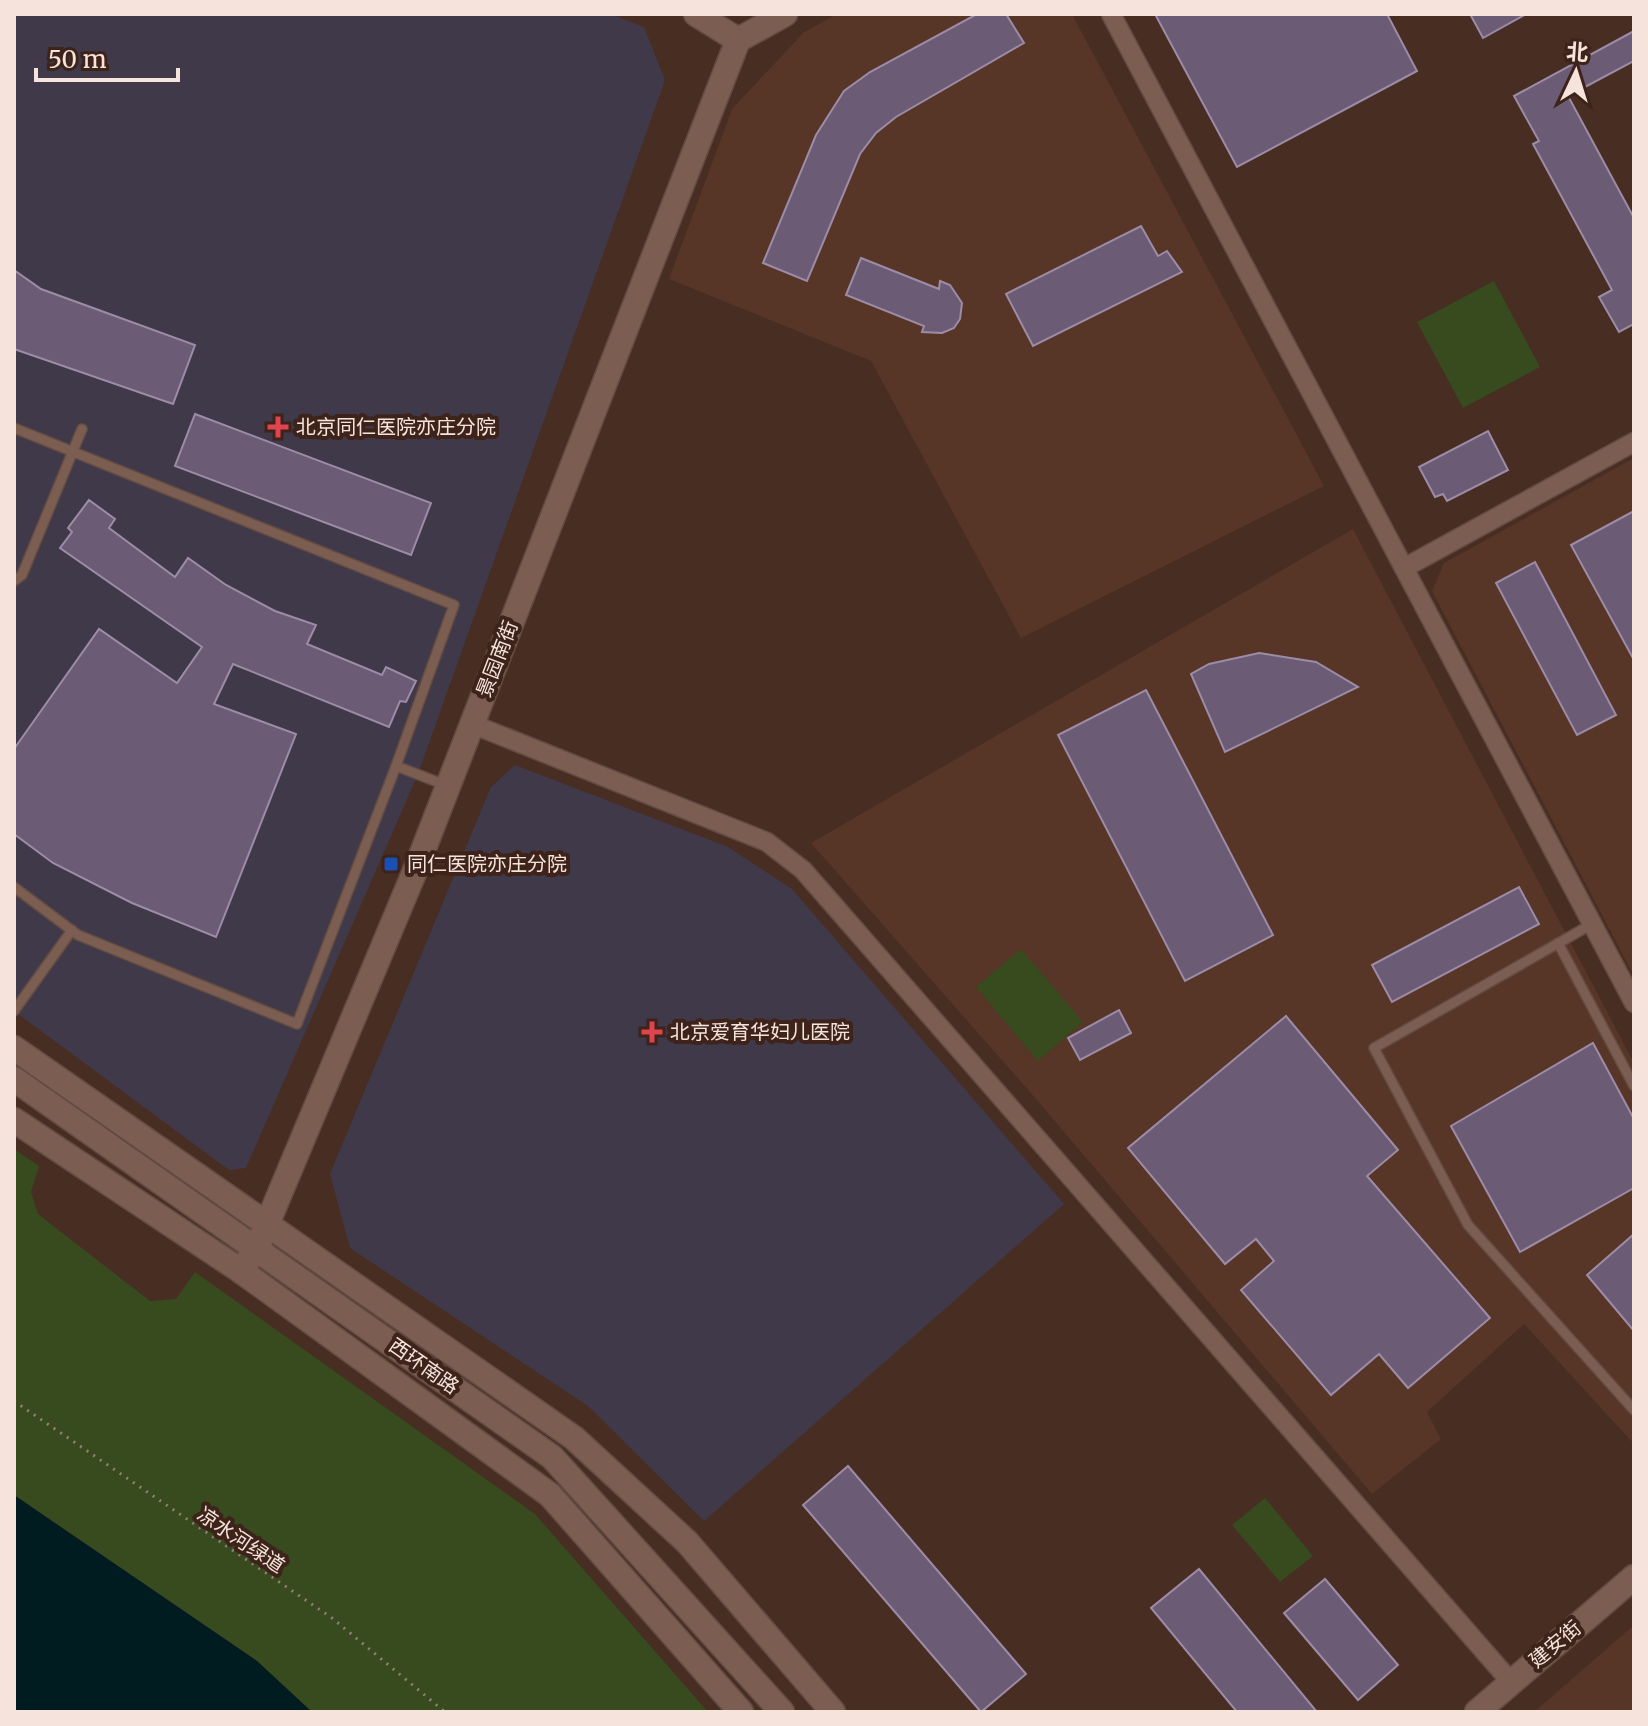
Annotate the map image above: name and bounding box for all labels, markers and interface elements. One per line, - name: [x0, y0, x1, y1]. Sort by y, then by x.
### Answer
- scale bar: [36, 32, 178, 82]
- north arrow: [1536, 32, 1616, 112]
- text: 北: [1565, 37, 1589, 67]
- text: 50 m: [48, 44, 107, 75]
- place label: 北京同仁医院亦庄分院: [296, 414, 496, 439]
- marker: 北京同仁医院亦庄分院: [267, 416, 289, 438]
- street label: 景园南街: [471, 617, 523, 701]
- place label: 同仁医院亦庄分院: [407, 851, 567, 876]
- marker: 同仁医院亦庄分院: [382, 855, 400, 873]
- place label: 北京爱育华妇儿医院: [670, 1019, 850, 1044]
- marker: 北京爱育华妇儿医院: [641, 1021, 663, 1043]
- street label: 西环南路: [384, 1332, 464, 1399]
- street label: 凉水河绿道: [193, 1501, 290, 1578]
- street label: 建安街: [1524, 1615, 1586, 1672]

